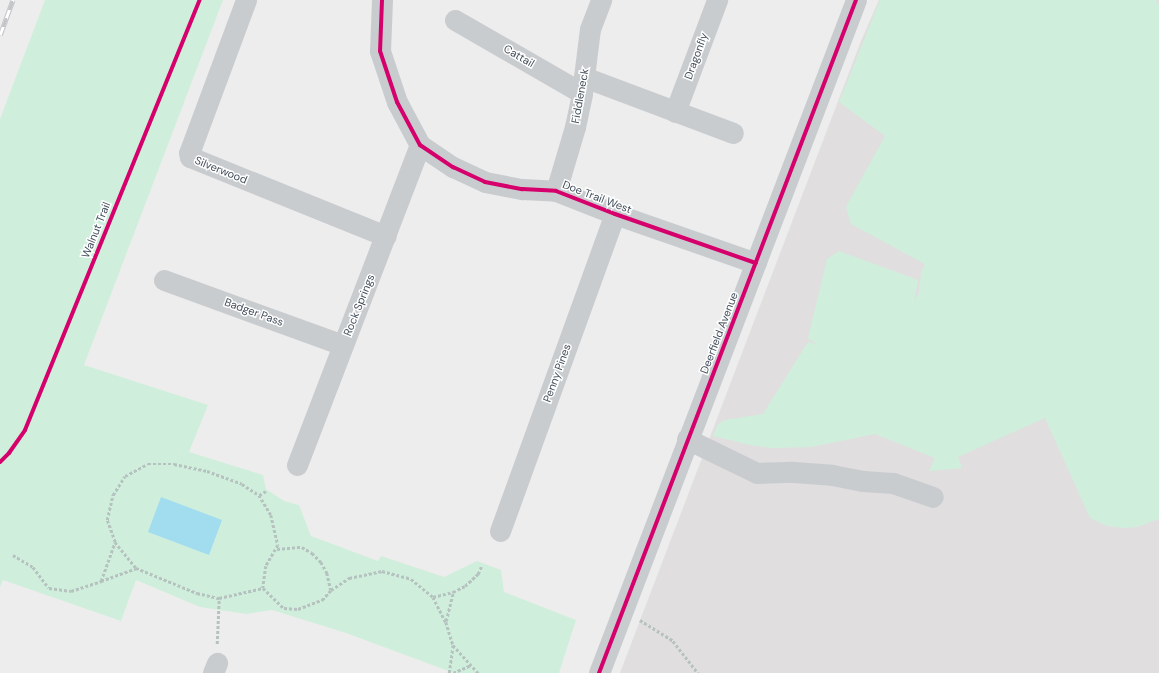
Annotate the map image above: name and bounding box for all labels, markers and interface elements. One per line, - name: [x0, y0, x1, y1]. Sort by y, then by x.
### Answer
- street label: Dragonfly: [681, 31, 711, 81]
- street label: Cattail: [501, 42, 537, 70]
- street label: Fiddleneck: [569, 68, 591, 124]
- street label: Silverwood: [193, 153, 249, 187]
- street label: Doe Trail West: [561, 178, 633, 216]
- street label: Walnut Trail: [79, 200, 113, 260]
- street label: Rock Springs: [341, 272, 377, 338]
- street label: Deerfield Avenue: [697, 290, 741, 376]
- street label: Badger Pass: [223, 295, 285, 329]
- street label: Penny Pines: [540, 342, 574, 404]

